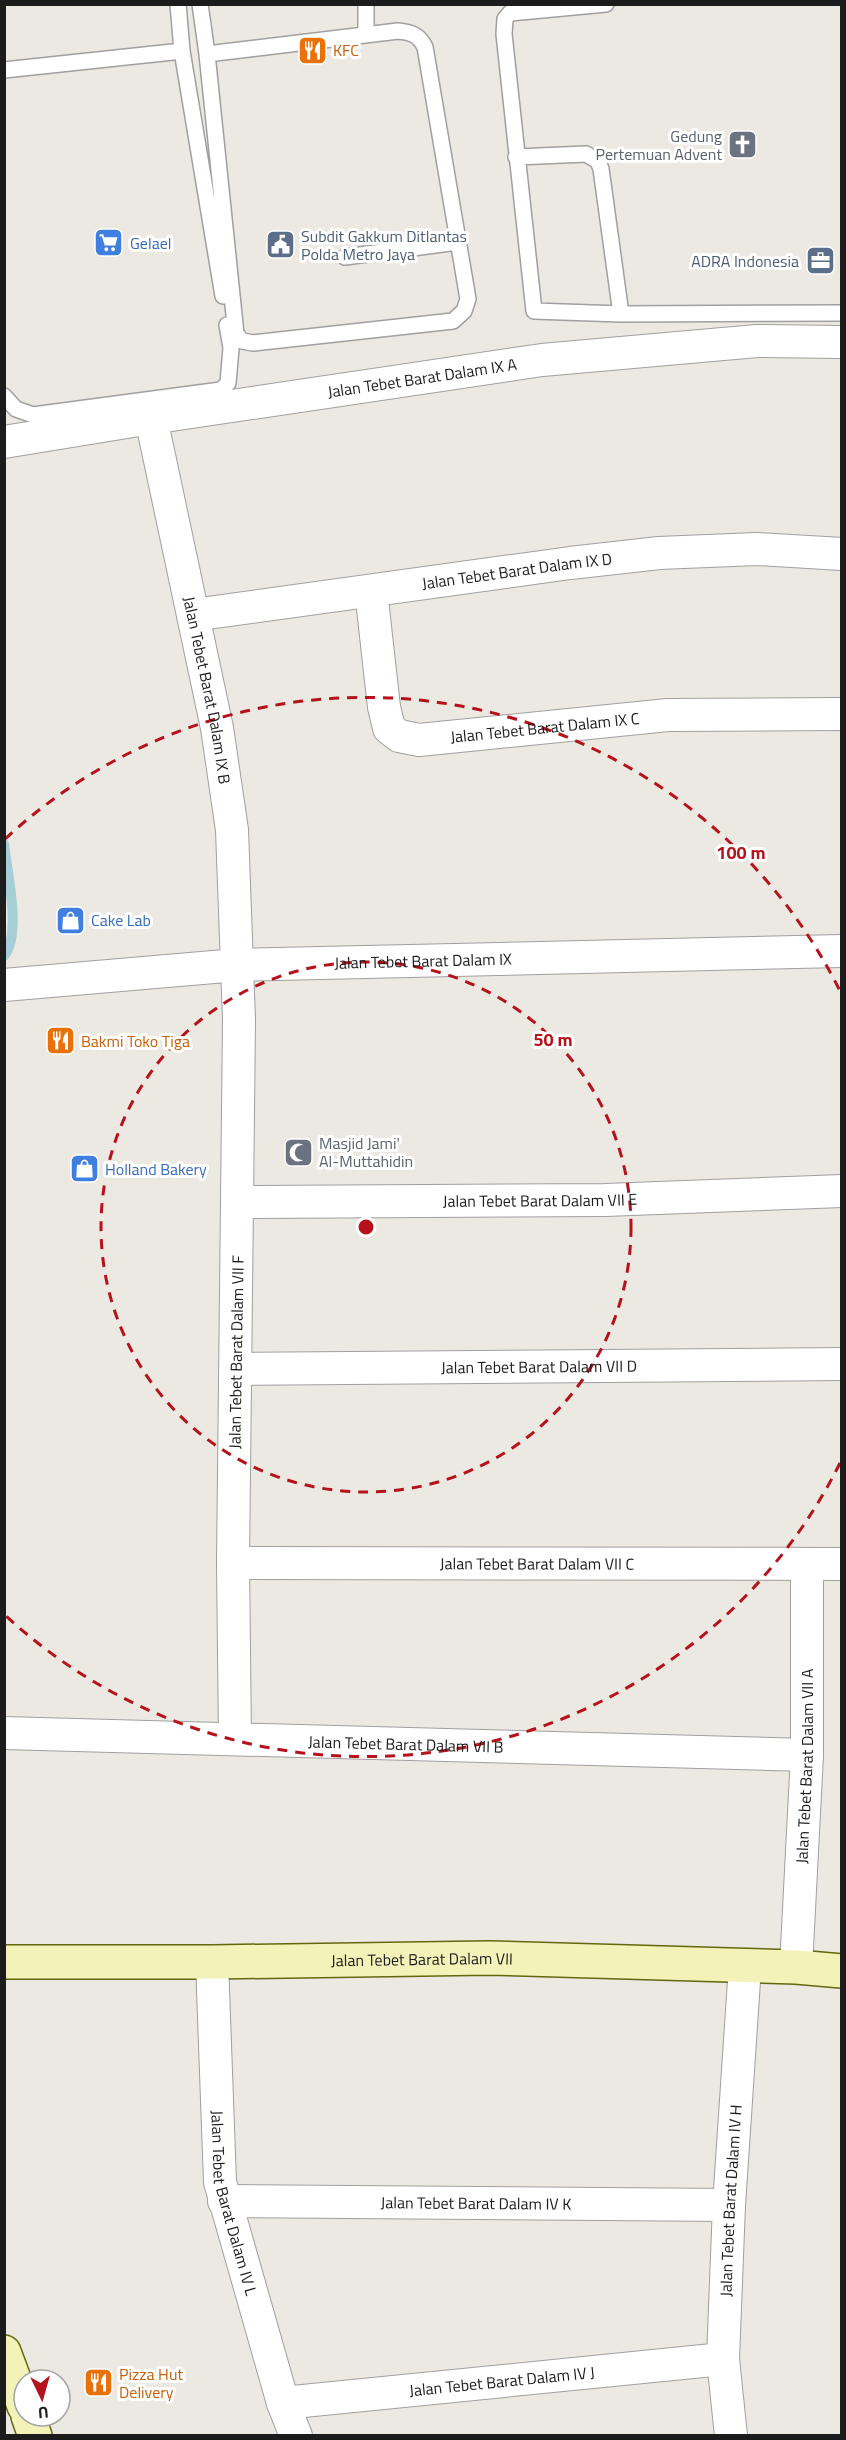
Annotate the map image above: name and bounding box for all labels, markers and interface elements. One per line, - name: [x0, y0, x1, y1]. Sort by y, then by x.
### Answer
- restaurant icon: KFC: [296, 34, 328, 66]
- place label: KFC: [333, 38, 359, 62]
- place label: Gedung Pertemuan Advent: [596, 124, 722, 166]
- church icon: Gedung Pertemuan Advent: [727, 129, 759, 161]
- place label: Subdit Gakkum Ditlantas Polda Metro Jaya: [301, 224, 467, 266]
- supermarket icon: Gelael: [93, 227, 125, 259]
- public building icon: Subdit Gakkum Ditlantas Polda Metro Jaya: [264, 229, 296, 261]
- place label: Gelael: [130, 231, 171, 255]
- office icon: ADRA Indonesia: [804, 245, 836, 277]
- place label: ADRA Indonesia: [691, 249, 799, 273]
- street label: Jalan Tebet Barat Dalam IX A: [326, 352, 519, 404]
- street label: Jalan Tebet Barat Dalam IX D: [420, 546, 613, 595]
- street label: Jalan Tebet Barat Dalam IX B: [177, 594, 237, 786]
- street label: Jalan Tebet Barat Dalam IX C: [449, 706, 641, 749]
- text: 100 m: [716, 839, 766, 866]
- shop icon: Cake Lab: [54, 904, 86, 936]
- place label: Cake Lab: [91, 908, 151, 932]
- street label: Jalan Tebet Barat Dalam IX: [334, 947, 512, 975]
- restaurant icon: Bakmi Toko Tiga: [44, 1025, 76, 1057]
- text: 50 m: [533, 1026, 573, 1053]
- place label: Bakmi Toko Tiga: [81, 1029, 190, 1053]
- place label: Masjid Jami' Al-Muttahidin: [319, 1131, 413, 1173]
- mosque icon: Masjid Jami' Al-Muttahidin: [282, 1136, 314, 1168]
- shop icon: Holland Bakery: [68, 1153, 100, 1185]
- place label: Holland Bakery: [105, 1157, 207, 1181]
- street label: Jalan Tebet Barat Dalam VII E: [443, 1187, 638, 1213]
- centre of rings: [356, 1217, 376, 1237]
- street label: Jalan Tebet Barat Dalam VII F: [222, 1255, 250, 1449]
- street label: Jalan Tebet Barat Dalam VII D: [441, 1354, 637, 1379]
- street label: Jalan Tebet Barat Dalam VII C: [440, 1551, 634, 1576]
- street label: Jalan Tebet Barat Dalam VII A: [789, 1668, 819, 1864]
- street label: Jalan Tebet Barat Dalam VII B: [308, 1729, 504, 1759]
- street label: Jalan Tebet Barat Dalam VII: [331, 1946, 513, 1972]
- street label: Jalan Tebet Barat Dalam IV H: [713, 2104, 748, 2297]
- street label: Jalan Tebet Barat Dalam IV L: [205, 2110, 264, 2299]
- street label: Jalan Tebet Barat Dalam IV K: [381, 2190, 571, 2216]
- street label: Jalan Tebet Barat Dalam IV J: [408, 2360, 596, 2402]
- place label: Pizza Hut Delivery: [119, 2362, 183, 2404]
- restaurant icon: Pizza Hut Delivery: [82, 2367, 114, 2399]
- north arrow: [12, 2368, 72, 2428]
- text: U: [37, 2401, 50, 2425]

